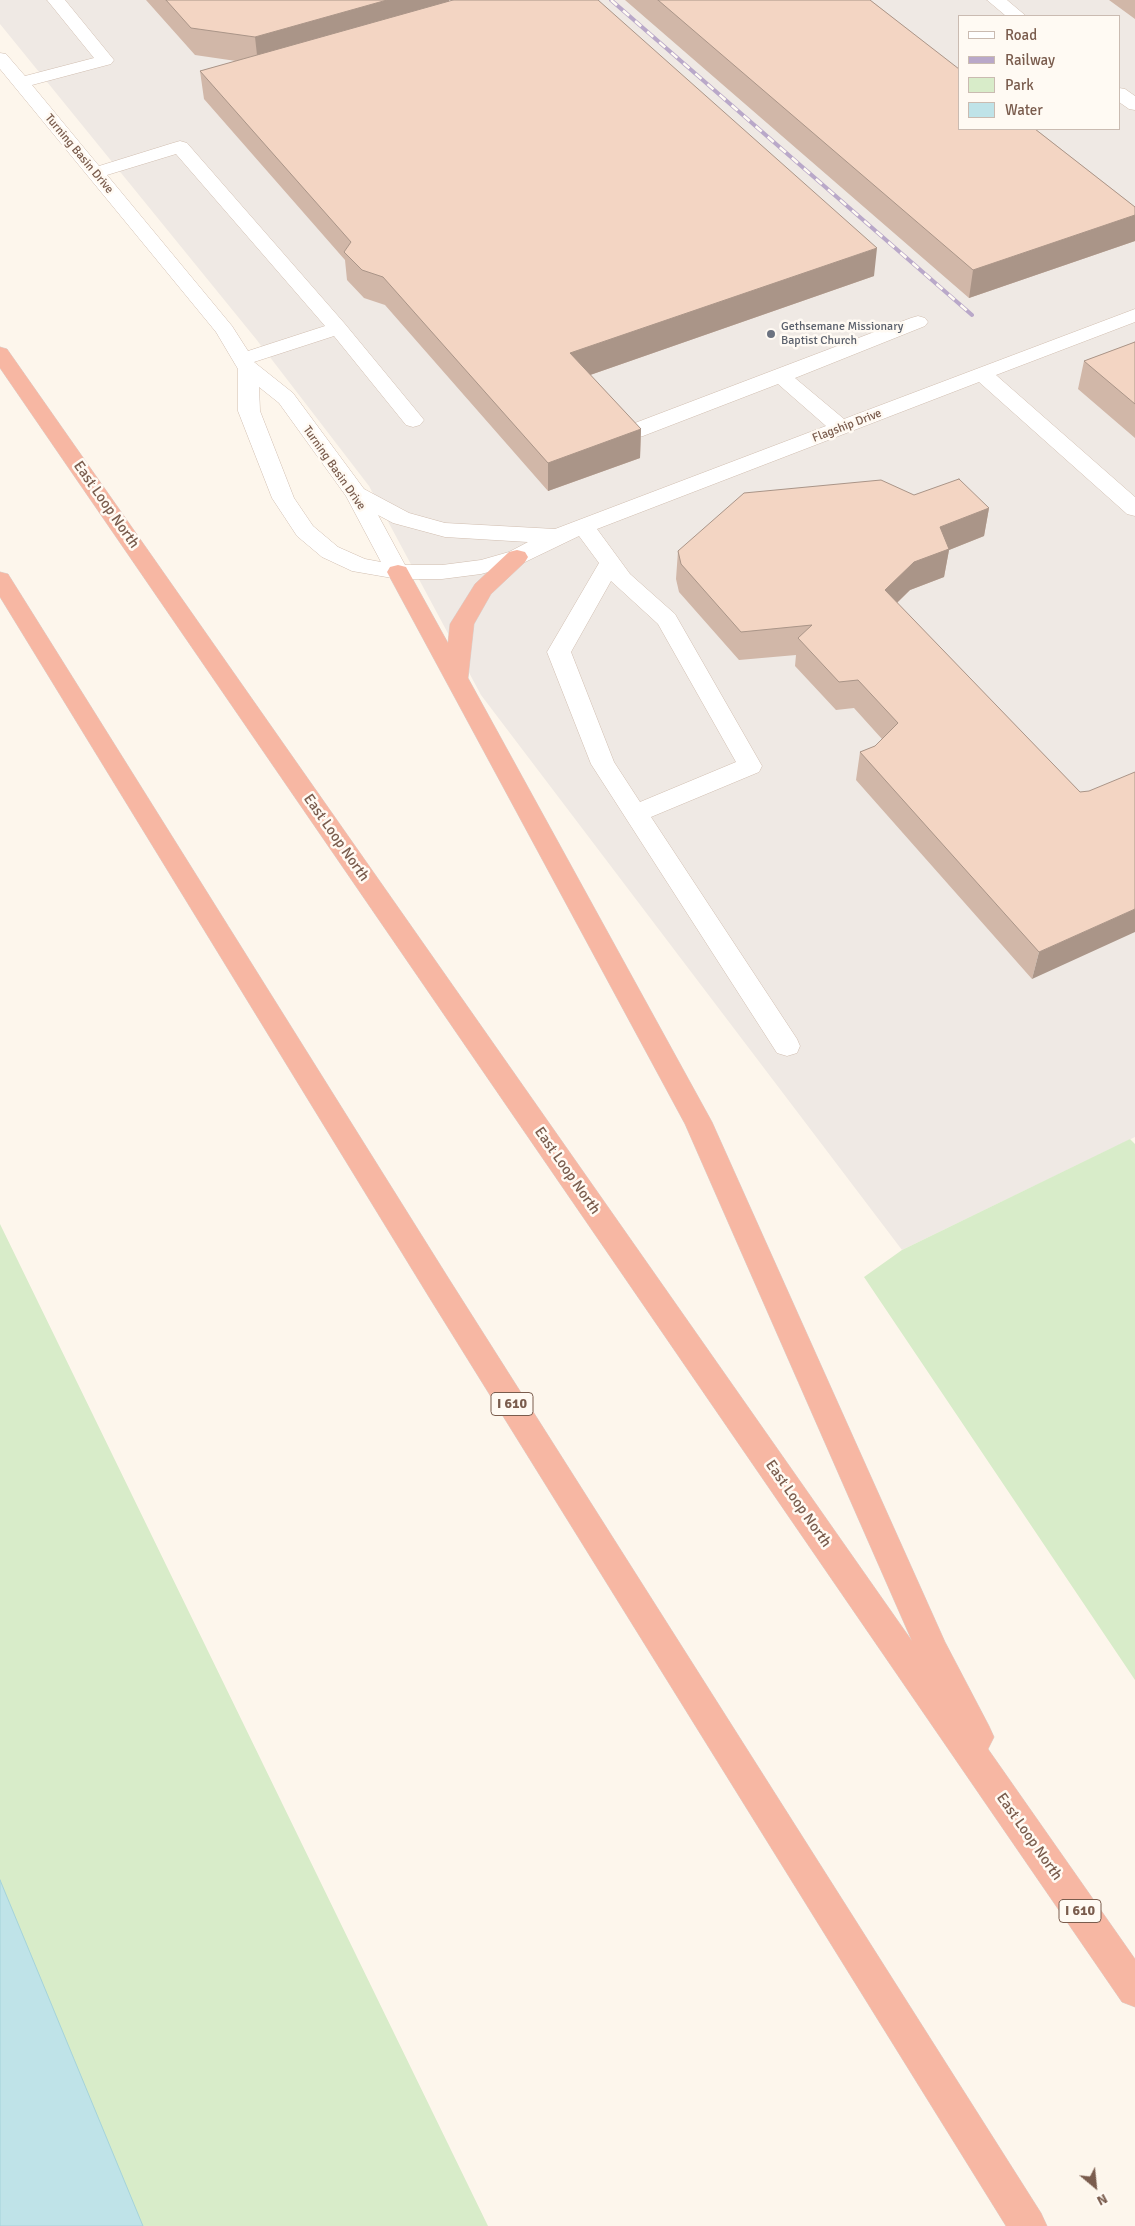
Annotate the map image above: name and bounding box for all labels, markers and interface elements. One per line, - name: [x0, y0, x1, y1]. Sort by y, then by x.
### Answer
- legend: [958, 15, 1120, 130]
- text: Road: [1005, 26, 1037, 44]
- text: Railway: [1005, 51, 1055, 69]
- text: Park: [1005, 76, 1034, 94]
- text: Water: [1005, 101, 1043, 119]
- street label: Turning Basin Drive: [42, 111, 116, 197]
- place label: Gethsemane Missionary Baptist Church: [781, 320, 903, 348]
- marker: Gethsemane Missionary Baptist Church: [765, 328, 777, 340]
- street label: Flagship Drive: [810, 406, 884, 446]
- street label: Turning Basin Drive: [300, 423, 368, 513]
- street label: East Loop North: [69, 458, 143, 552]
- street label: East Loop North: [299, 791, 373, 885]
- street label: East Loop North: [530, 1124, 604, 1218]
- road number: I 610: [491, 1392, 533, 1416]
- street label: East Loop North: [761, 1457, 835, 1551]
- street label: East Loop North: [992, 1790, 1066, 1884]
- road number: I 610: [1059, 1900, 1101, 1922]
- north arrow: [1070, 2161, 1120, 2211]
- text: N: [1094, 2190, 1111, 2209]

